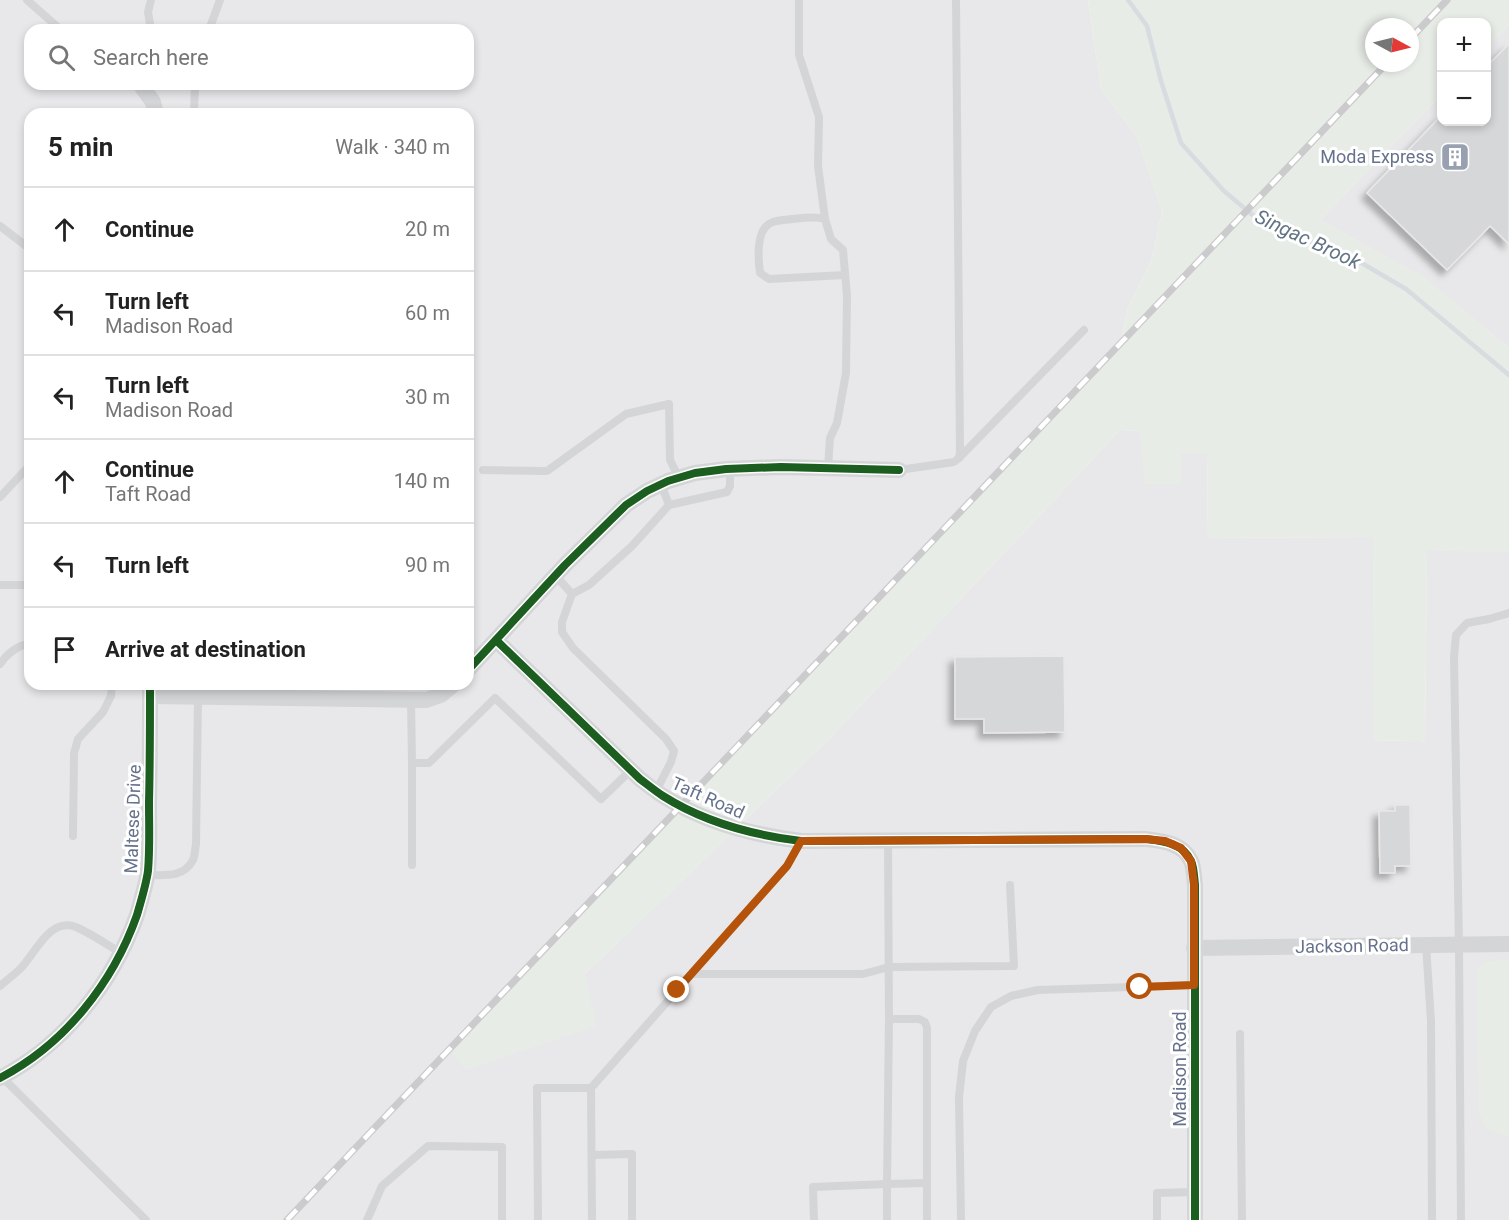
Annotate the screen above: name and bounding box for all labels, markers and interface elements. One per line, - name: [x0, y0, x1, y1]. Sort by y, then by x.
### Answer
- north arrow: [1365, 18, 1419, 72]
- map controls: [1437, 18, 1491, 126]
- button: +: [1437, 18, 1491, 72]
- search box: [24, 24, 474, 90]
- icon: search: [45, 41, 78, 74]
- text: Search here: [93, 45, 209, 70]
- button: −: [1437, 72, 1491, 126]
- text: 5 min: [48, 132, 113, 162]
- text: Walk · 340 m: [335, 135, 450, 159]
- building icon: Moda Express: [1439, 141, 1471, 173]
- place label: Moda Express: [1320, 146, 1434, 167]
- water label: Singac Brook: [1251, 204, 1366, 274]
- icon: ahead: [48, 213, 81, 246]
- text: Continue: [105, 217, 194, 242]
- text: 20 m: [405, 217, 450, 241]
- text: Turn left: [105, 289, 189, 314]
- icon: left: [48, 297, 81, 330]
- text: 60 m: [405, 301, 450, 325]
- text: Madison Road: [105, 314, 233, 338]
- text: Turn left: [105, 373, 189, 398]
- icon: left: [48, 381, 81, 414]
- text: 30 m: [405, 385, 450, 409]
- text: Madison Road: [105, 398, 233, 422]
- text: Continue: [105, 457, 194, 482]
- icon: ahead: [48, 465, 81, 498]
- text: 140 m: [394, 469, 450, 493]
- text: Taft Road: [105, 482, 191, 506]
- icon: left: [48, 549, 81, 582]
- text: Turn left: [105, 553, 189, 578]
- text: 90 m: [405, 553, 450, 577]
- icon: arrive: [48, 633, 81, 666]
- text: Arrive at destination: [105, 637, 306, 662]
- street label: Maltese Drive: [120, 764, 145, 874]
- street label: Taft Road: [669, 772, 748, 823]
- street label: Jackson Road: [1295, 934, 1409, 957]
- route start: [1126, 973, 1152, 999]
- route end: [663, 976, 689, 1002]
- street label: Madison Road: [1169, 1011, 1190, 1127]

